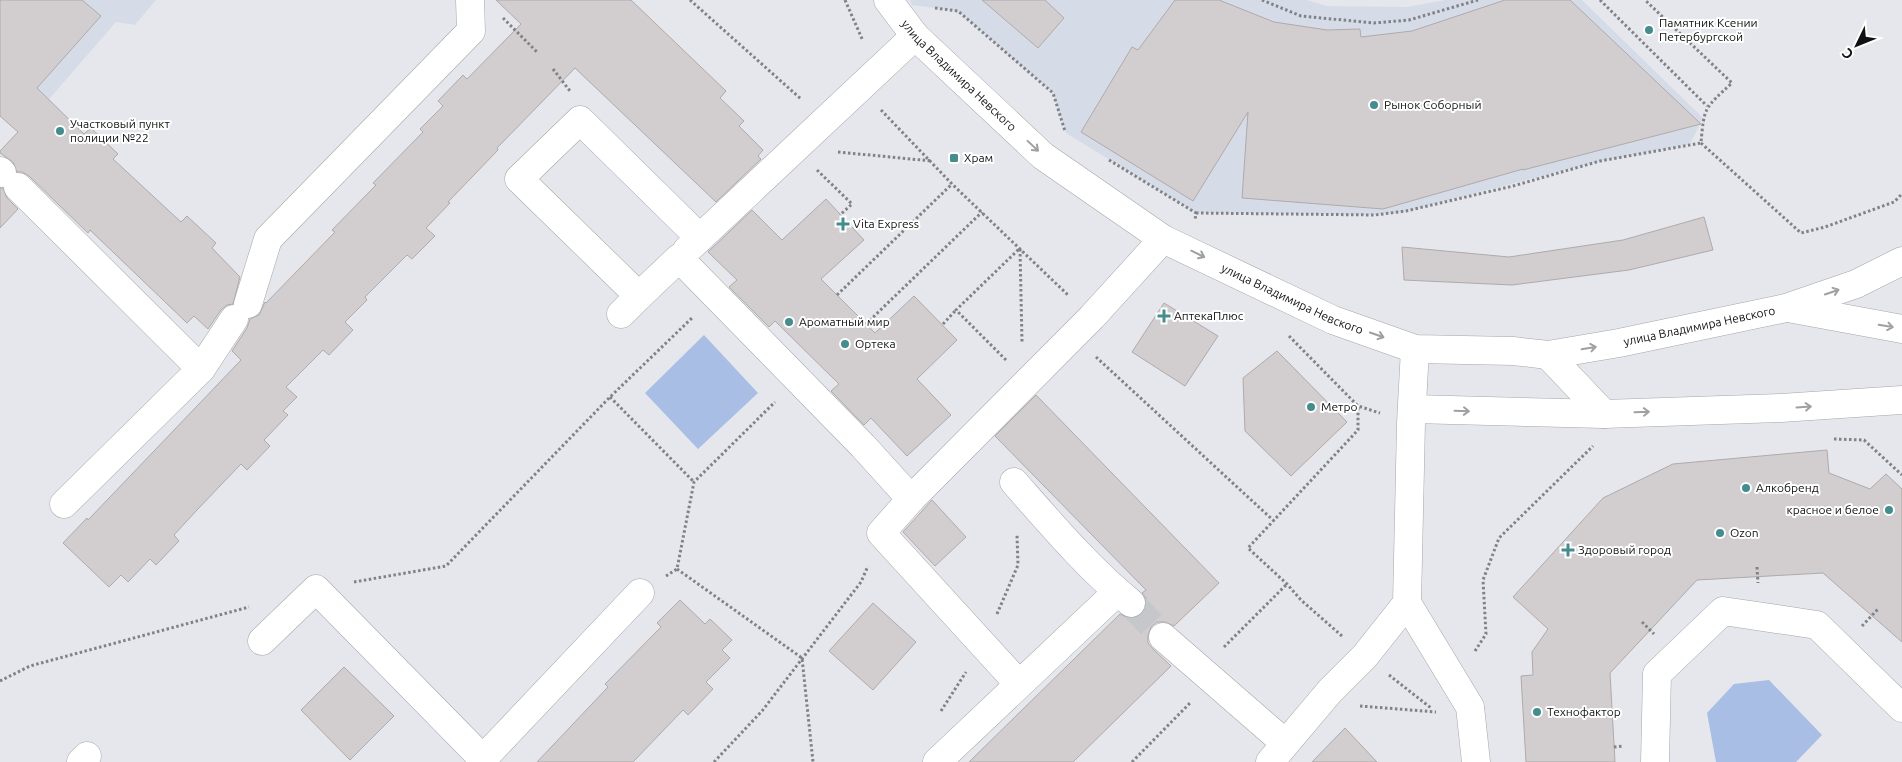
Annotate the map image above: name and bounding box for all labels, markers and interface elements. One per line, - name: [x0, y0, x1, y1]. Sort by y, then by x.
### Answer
- place label: Памятник Ксении Петербургской: [1659, 16, 1758, 43]
- street label: улица Владимира Невского: [899, 17, 1019, 134]
- north arrow: [1832, 20, 1882, 70]
- marker: Памятник Ксении Петербургской: [1643, 24, 1655, 36]
- text: С: [1839, 45, 1856, 63]
- place label: Рынок Соборный: [1384, 98, 1482, 111]
- marker: Рынок Соборный: [1368, 99, 1380, 111]
- place label: Участковый пункт полиции №22: [70, 117, 171, 144]
- marker: Участковый пункт полиции №22: [54, 125, 66, 137]
- one-way arrow: [1027, 140, 1039, 152]
- place label: Храм: [964, 151, 993, 164]
- marker: Храм: [948, 152, 960, 164]
- place label: Vita Express: [853, 217, 919, 230]
- marker: Vita Express: [837, 218, 849, 230]
- one-way arrow: [1190, 249, 1205, 259]
- street label: улица Владимира Невского: [1219, 261, 1365, 336]
- one-way arrow: [1824, 287, 1840, 296]
- street label: улица Владимира Невского: [1622, 303, 1776, 348]
- place label: АптекаПлюс: [1174, 309, 1244, 322]
- marker: АптекаПлюс: [1158, 310, 1170, 322]
- place label: Ароматный мир: [799, 315, 890, 328]
- marker: Ароматный мир: [783, 316, 795, 328]
- one-way arrow: [1877, 321, 1893, 331]
- one-way arrow: [1369, 331, 1385, 340]
- place label: Ортека: [855, 337, 896, 350]
- marker: Ортека: [839, 338, 851, 350]
- one-way arrow: [1581, 343, 1597, 353]
- place label: Метро: [1321, 400, 1357, 413]
- marker: Метро: [1305, 401, 1317, 413]
- one-way arrow: [1796, 402, 1812, 411]
- one-way arrow: [1453, 407, 1469, 416]
- one-way arrow: [1633, 408, 1649, 417]
- place label: Алкобренд: [1756, 481, 1819, 494]
- marker: Алкобренд: [1740, 482, 1752, 494]
- place label: красное и белое: [1786, 503, 1879, 516]
- marker: красное и белое: [1883, 504, 1895, 516]
- place label: Ozon: [1730, 526, 1759, 539]
- marker: Ozon: [1714, 527, 1726, 539]
- place label: Здоровый город: [1578, 543, 1671, 556]
- marker: Здоровый город: [1562, 544, 1574, 556]
- place label: Технофактор: [1547, 705, 1621, 718]
- marker: Технофактор: [1531, 706, 1543, 718]

